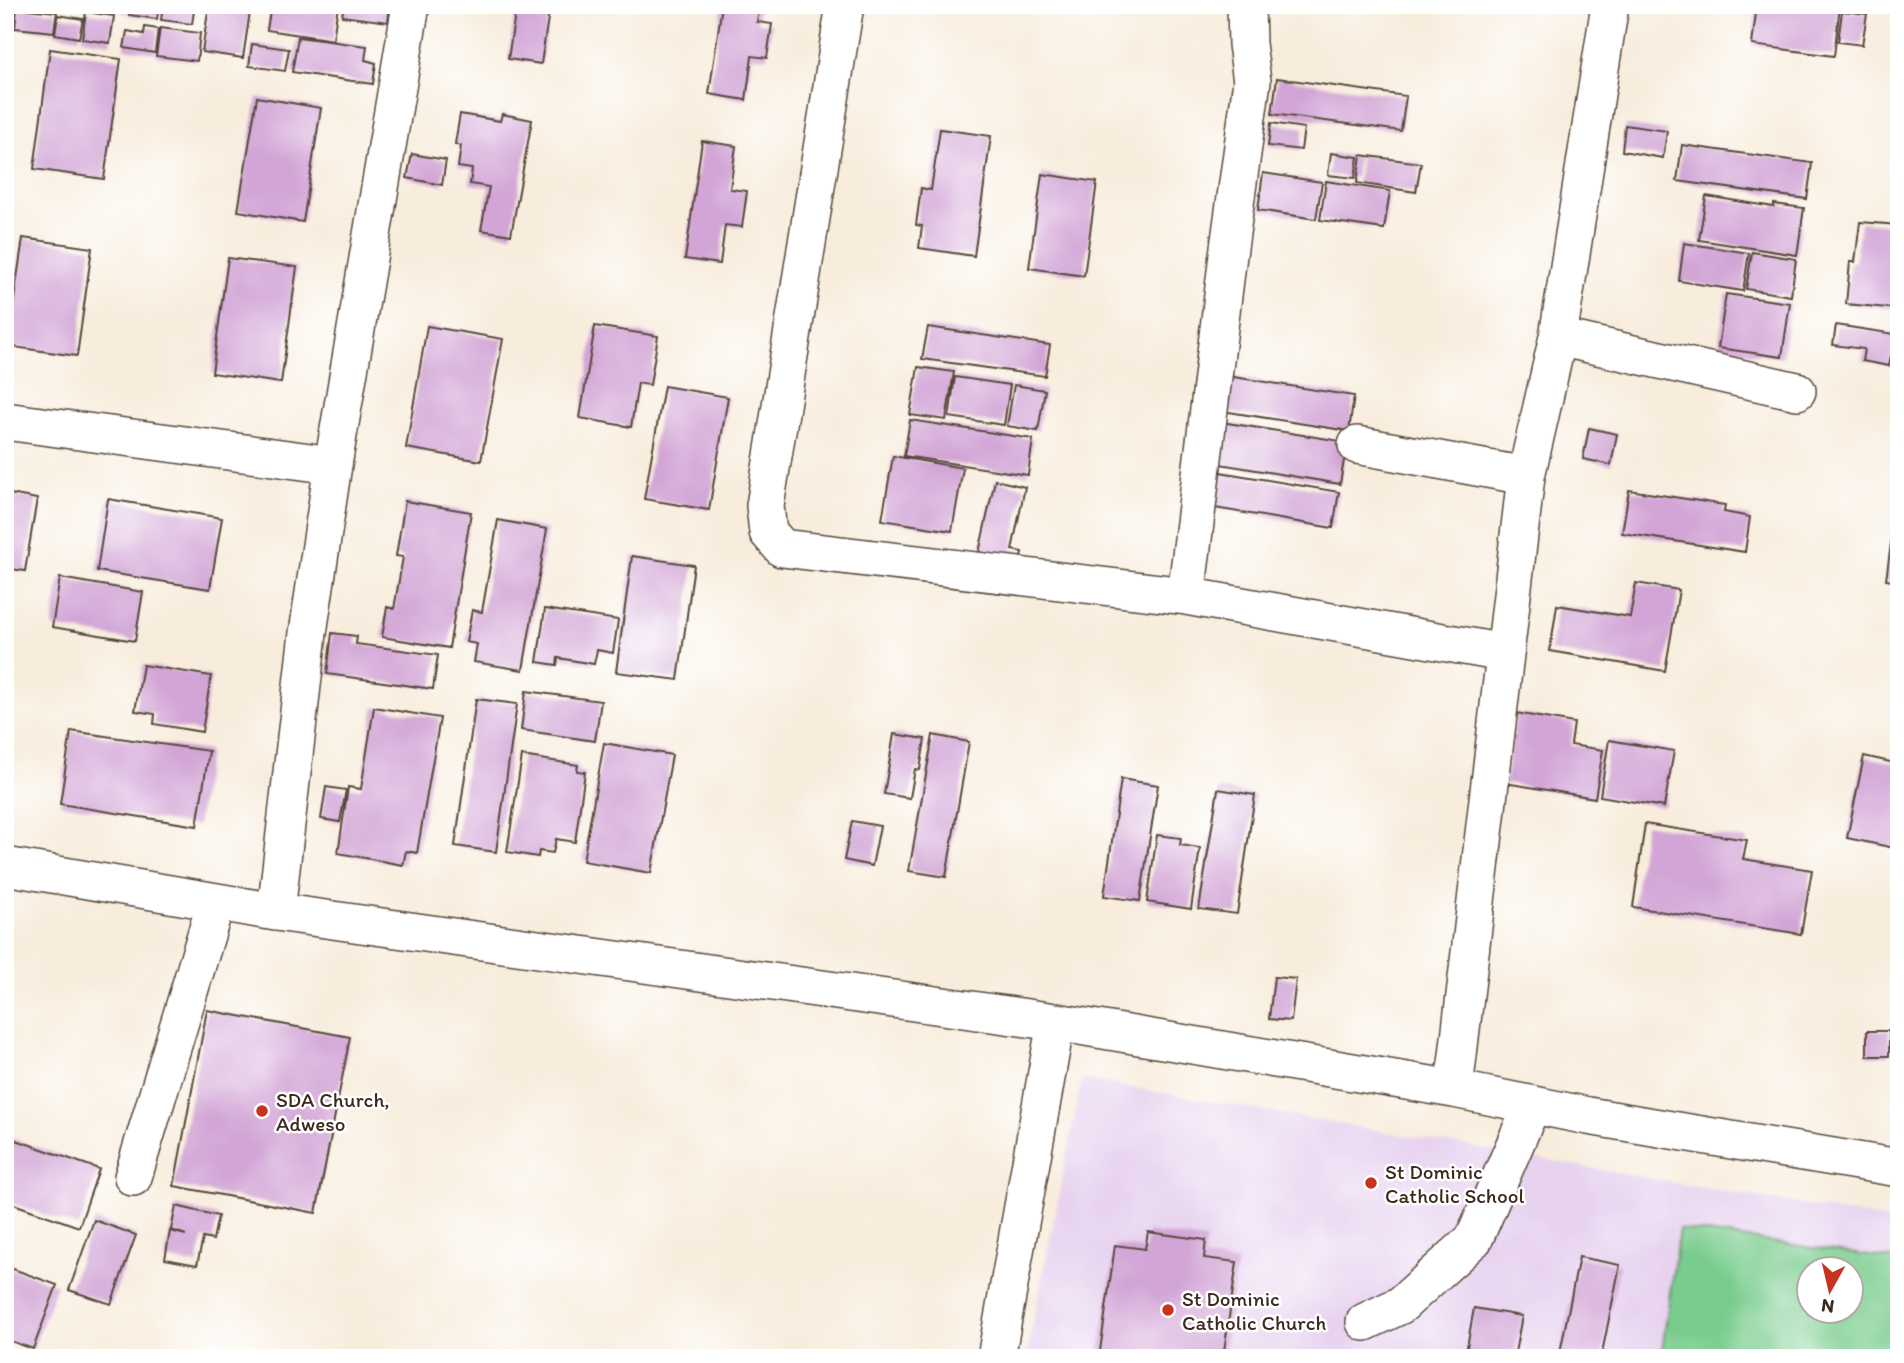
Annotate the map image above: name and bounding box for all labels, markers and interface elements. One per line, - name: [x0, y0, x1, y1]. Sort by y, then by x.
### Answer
- place label: SDA Church, Adweso: [276, 1087, 390, 1136]
- marker: SDA Church, Adweso: [254, 1103, 270, 1119]
- place label: St Dominic Catholic School: [1385, 1159, 1524, 1208]
- marker: St Dominic Catholic School: [1363, 1175, 1379, 1191]
- north arrow: [1796, 1254, 1866, 1324]
- place label: St Dominic Catholic Church: [1182, 1286, 1327, 1335]
- text: N: [1820, 1294, 1836, 1319]
- marker: St Dominic Catholic Church: [1160, 1302, 1176, 1318]

